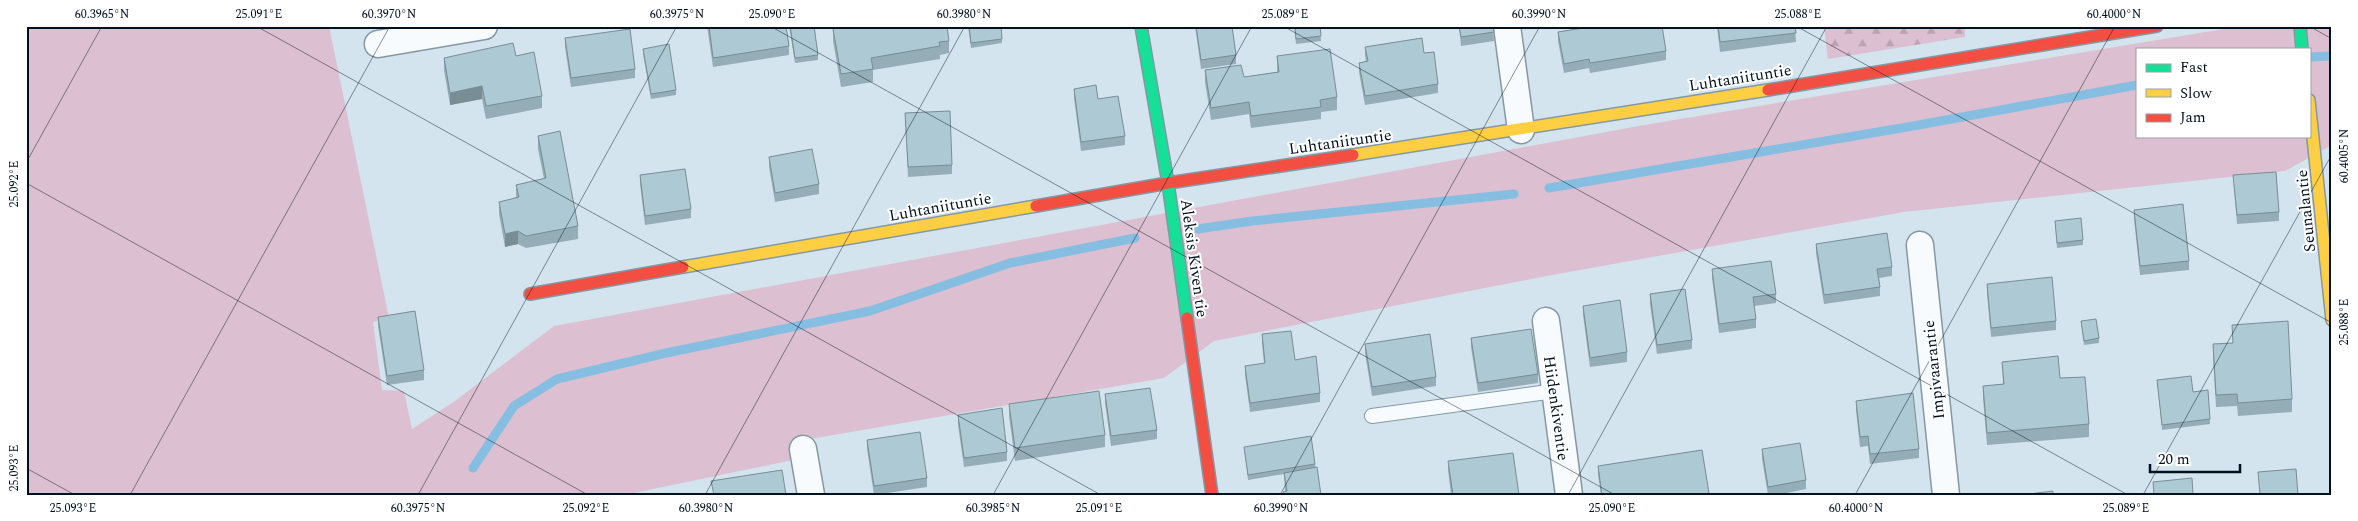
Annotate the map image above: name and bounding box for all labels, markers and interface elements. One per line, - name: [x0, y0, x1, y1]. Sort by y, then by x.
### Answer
- text: 60.3965°N: [75, 5, 129, 24]
- text: 25.091°E: [236, 5, 282, 24]
- text: 60.3970°N: [362, 5, 416, 24]
- text: 60.3975°N: [650, 5, 704, 24]
- text: 25.090°E: [749, 5, 795, 24]
- text: 60.3980°N: [937, 5, 991, 24]
- text: 25.089°E: [1262, 5, 1308, 24]
- text: 60.3990°N: [1512, 5, 1566, 24]
- text: 25.088°E: [1775, 5, 1821, 24]
- text: 60.4000°N: [2087, 5, 2141, 24]
- legend: [2136, 48, 2310, 138]
- text: Fast: [2180, 56, 2208, 79]
- street label: Luhtaniituntie: [1687, 58, 1793, 98]
- text: Slow: [2180, 82, 2212, 105]
- text: Jam: [2180, 106, 2206, 129]
- street label: Luhtaniituntie: [1287, 123, 1393, 161]
- text: 60.4005°N: [2335, 129, 2354, 183]
- text: 25.092°E: [5, 161, 24, 207]
- street label: Seunalantie: [2290, 168, 2322, 253]
- street label: Luhtaniituntie: [887, 186, 993, 228]
- street label: Aleksis Kiven tie: [1174, 197, 1214, 319]
- text: 25.088°E: [2335, 299, 2354, 345]
- street label: Impivaarantie: [1917, 319, 1951, 421]
- street label: Hiidenkiventie: [1537, 354, 1575, 462]
- scale bar: [2150, 441, 2240, 473]
- text: 25.093°E: [5, 445, 24, 491]
- text: 20 m: [2158, 448, 2190, 471]
- text: 25.093°E: [50, 499, 96, 518]
- text: 60.3975°N: [391, 499, 445, 518]
- text: 25.092°E: [563, 499, 609, 518]
- text: 60.3980°N: [679, 499, 733, 518]
- text: 60.3985°N: [966, 499, 1020, 518]
- text: 25.091°E: [1076, 499, 1122, 518]
- text: 60.3990°N: [1254, 499, 1308, 518]
- text: 25.090°E: [1589, 499, 1635, 518]
- text: 60.4000°N: [1829, 499, 1883, 518]
- text: 25.089°E: [2103, 499, 2149, 518]

